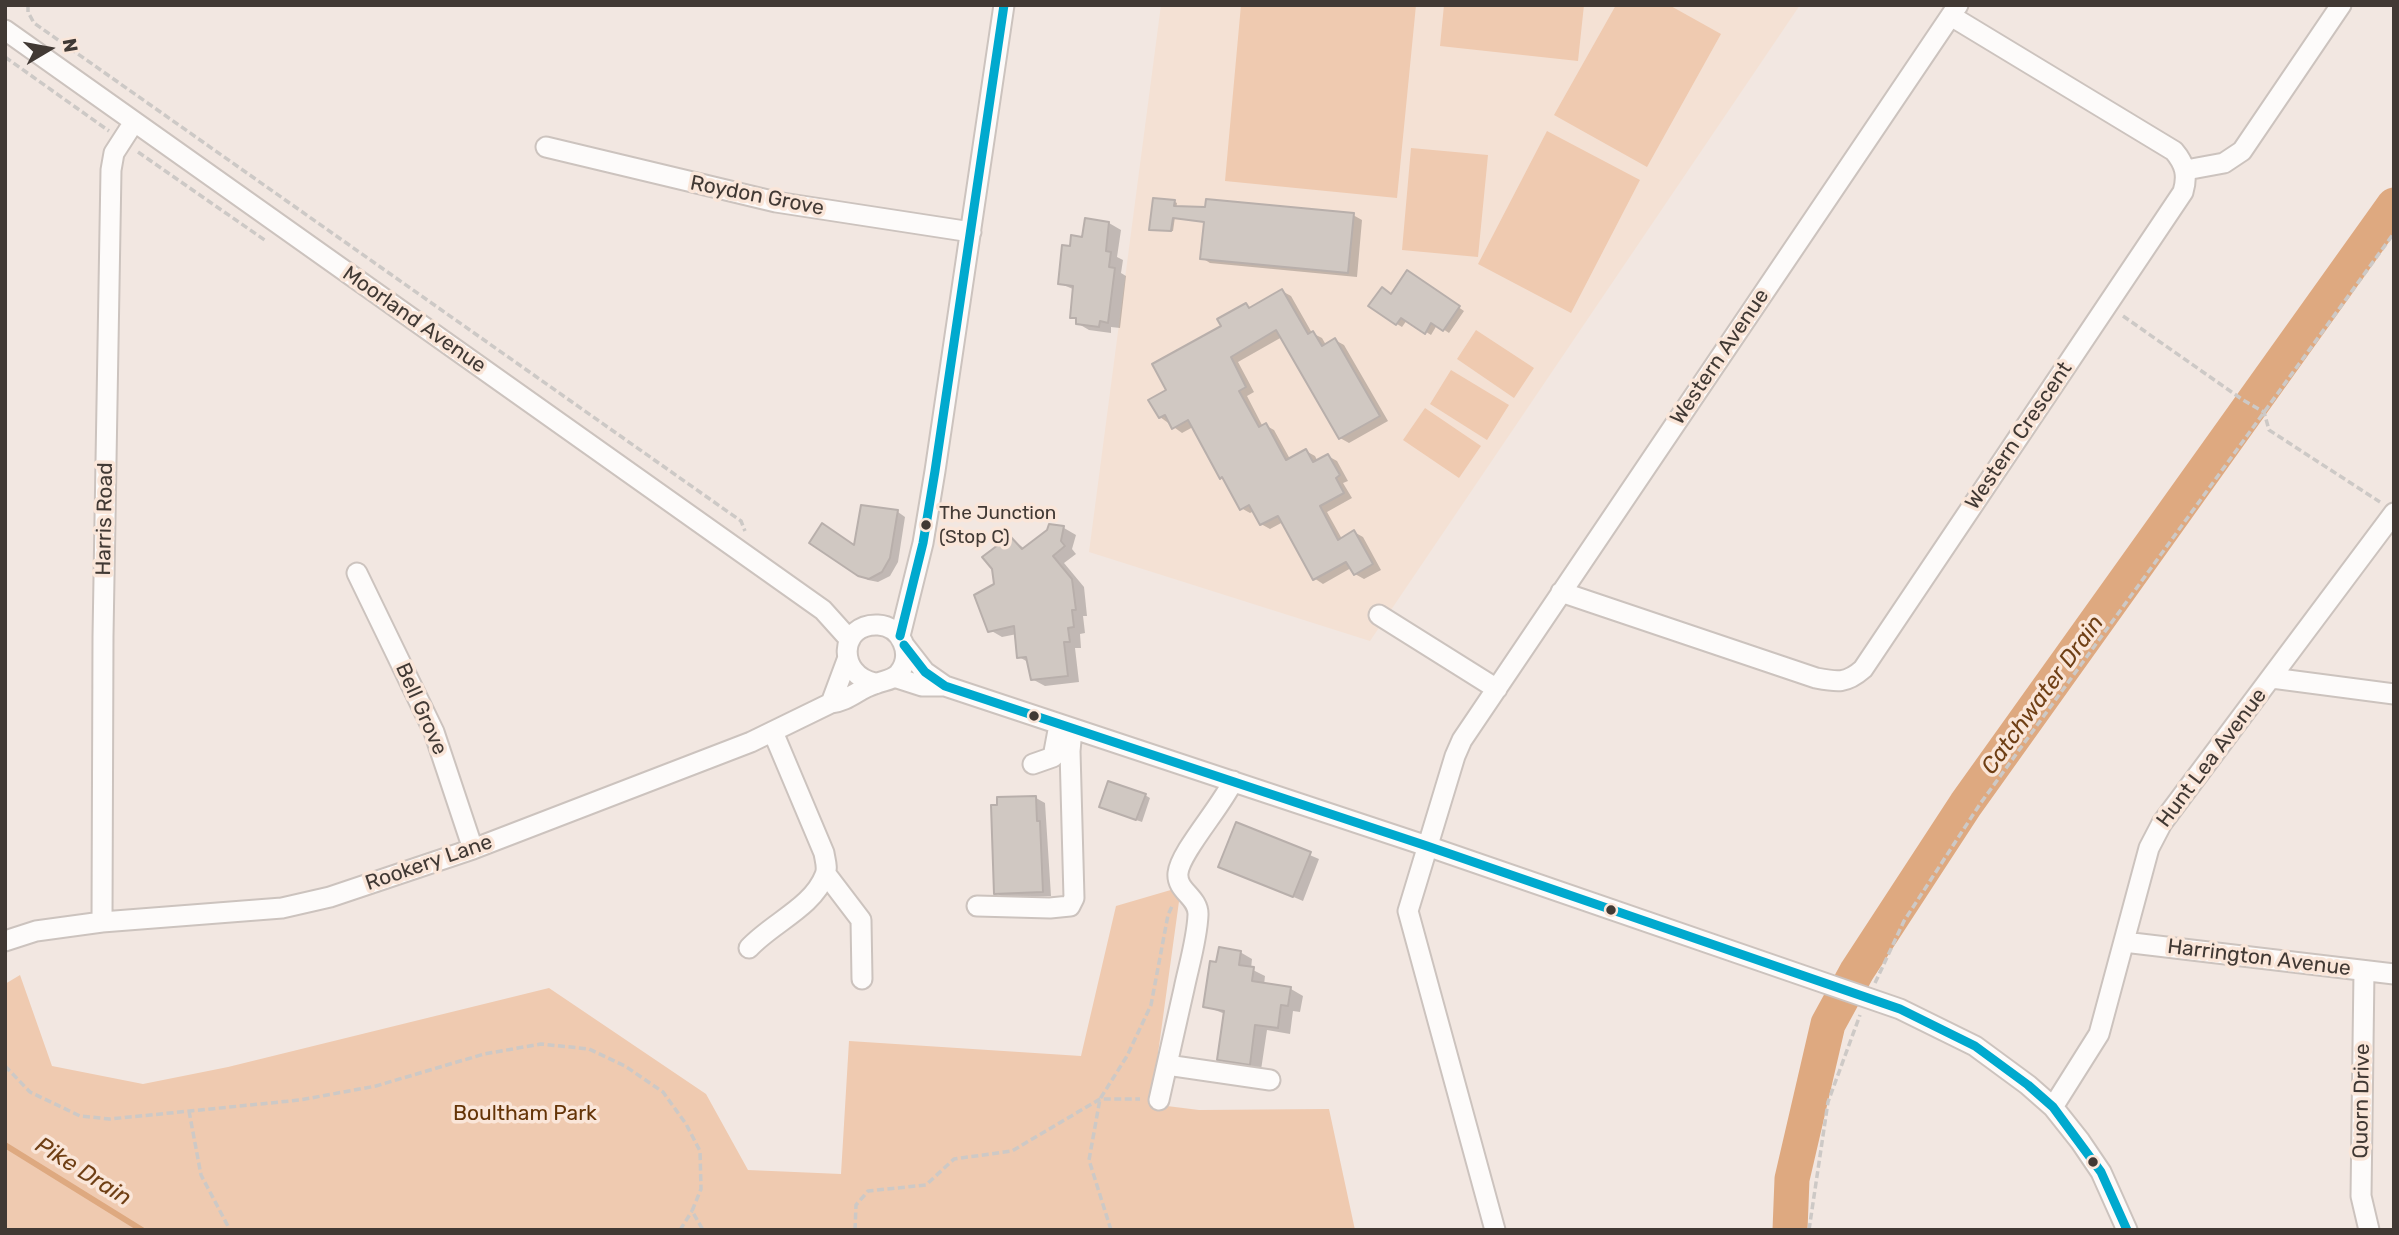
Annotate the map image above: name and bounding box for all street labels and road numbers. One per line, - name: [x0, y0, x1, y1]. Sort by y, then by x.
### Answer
- street label: Roydon Grove: [688, 171, 826, 221]
- street label: Moorland Avenue: [337, 261, 491, 379]
- street label: Western Avenue: [1665, 284, 1775, 430]
- street label: Western Crescent: [1960, 357, 2078, 515]
- street label: Harris Road: [91, 462, 119, 576]
- street label: Bell Grove: [390, 659, 452, 759]
- street label: Hunt Lea Avenue: [2152, 684, 2272, 832]
- street label: Rookery Lane: [362, 830, 496, 896]
- street label: Harrington Avenue: [2166, 934, 2352, 982]
- street label: Quorn Drive: [2348, 1043, 2376, 1159]

